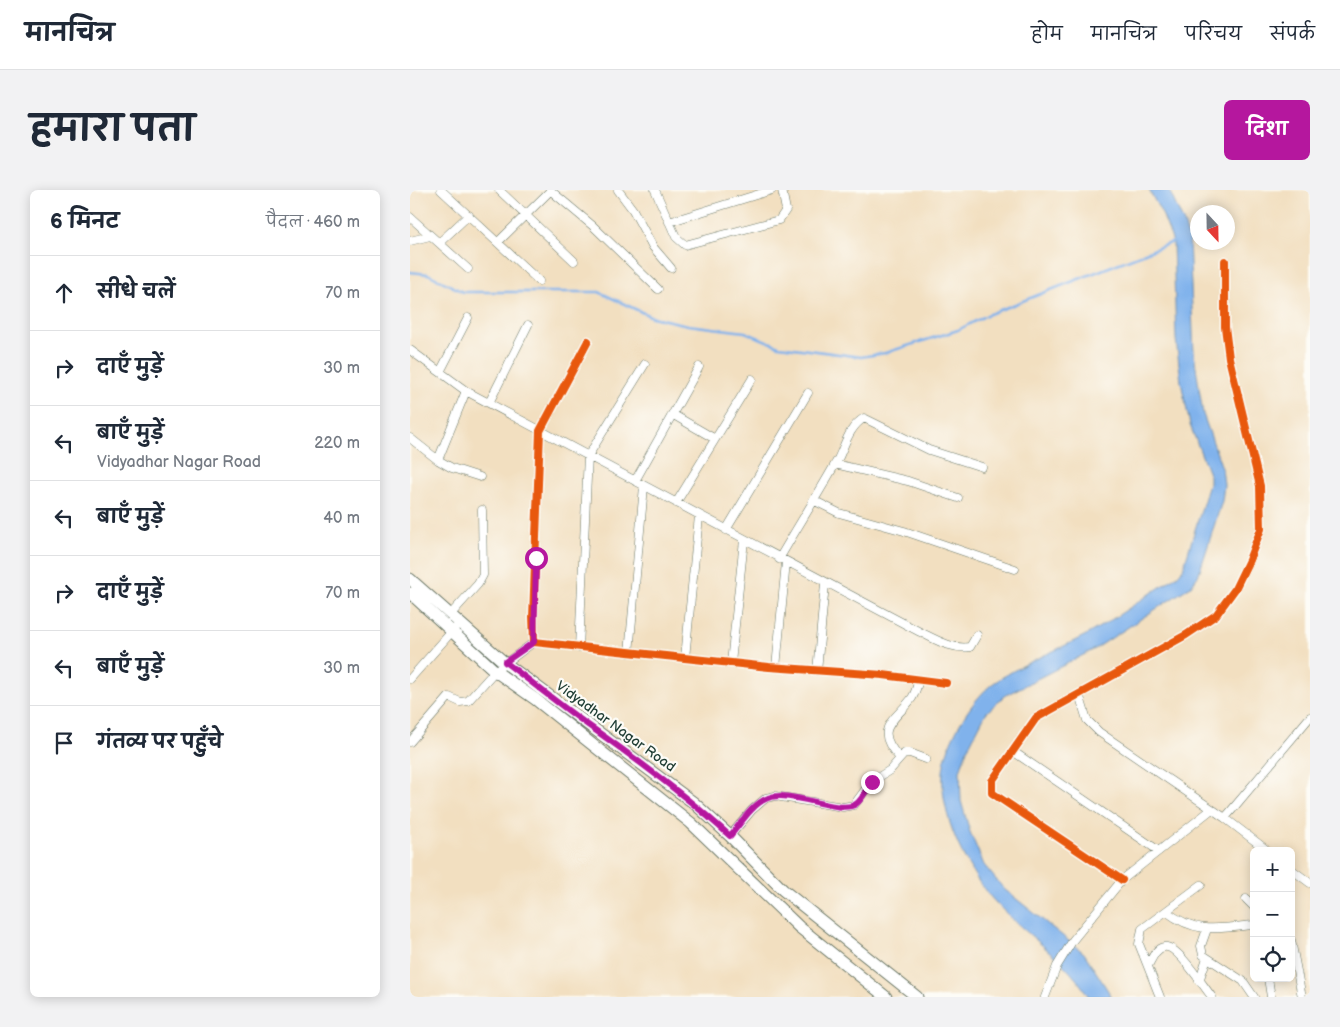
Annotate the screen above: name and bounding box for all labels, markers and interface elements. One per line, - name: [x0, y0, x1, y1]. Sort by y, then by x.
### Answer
- text: मानचित्र: [25, 19, 114, 48]
- text: होम: [1031, 24, 1063, 45]
- text: मानचित्र: [1091, 24, 1157, 45]
- text: परिचय: [1185, 24, 1242, 45]
- text: संपर्क: [1270, 24, 1315, 45]
- button: दिशा: [1224, 100, 1310, 160]
- text: हमारा पता: [30, 108, 195, 151]
- north arrow: [1190, 205, 1235, 250]
- text: 6 मिनट: [50, 209, 119, 234]
- text: पैदल · 460 m: [266, 213, 360, 232]
- icon: ahead: [50, 279, 78, 307]
- text: सीधे चलें: [97, 281, 175, 304]
- text: 70 m: [325, 284, 360, 303]
- icon: right: [50, 354, 78, 382]
- text: दाएँ मुड़ें: [97, 356, 163, 379]
- text: 30 m: [323, 359, 360, 378]
- text: बाएँ मुड़ें: [97, 422, 164, 445]
- icon: left: [50, 429, 78, 457]
- text: 220 m: [314, 434, 360, 453]
- text: Vidyadhar Nagar Road: [97, 453, 261, 472]
- icon: left: [50, 504, 78, 532]
- text: बाएँ मुड़ें: [97, 506, 164, 529]
- text: 40 m: [323, 509, 360, 528]
- route start: [525, 547, 548, 570]
- icon: right: [50, 579, 78, 607]
- text: दाएँ मुड़ें: [97, 581, 163, 604]
- text: 70 m: [325, 584, 360, 603]
- icon: left: [50, 654, 78, 682]
- text: बाएँ मुड़ें: [97, 656, 164, 679]
- text: 30 m: [323, 659, 360, 678]
- street label: Vidyadhar Nagar Road: [553, 677, 679, 775]
- icon: arrive: [50, 729, 78, 757]
- text: गंतव्य पर पहुँचे: [97, 731, 223, 754]
- route end: [861, 771, 884, 794]
- map controls: [1250, 847, 1295, 982]
- button: +: [1250, 847, 1295, 892]
- button: −: [1250, 892, 1295, 937]
- button: locate: [1250, 937, 1295, 982]

